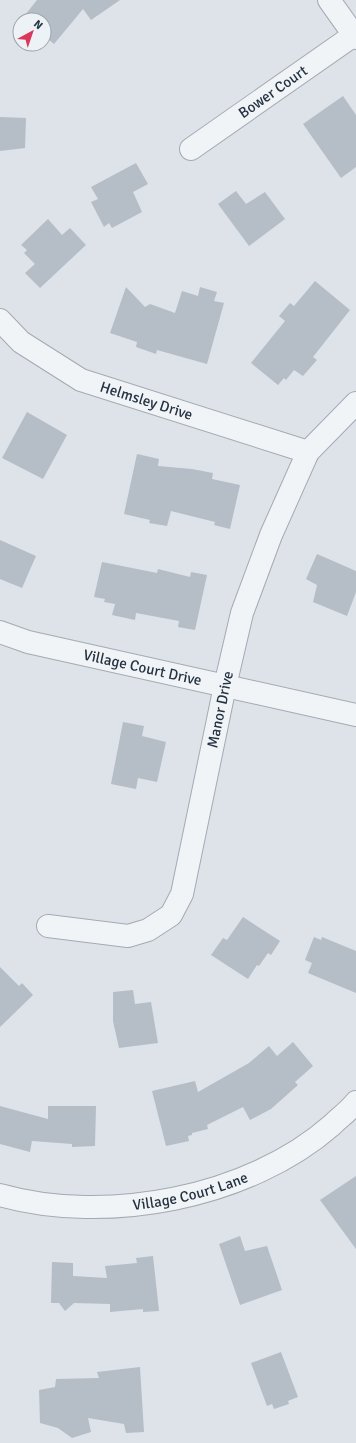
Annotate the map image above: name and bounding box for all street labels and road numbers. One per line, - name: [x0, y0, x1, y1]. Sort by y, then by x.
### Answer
- street label: Bower Court: [235, 61, 311, 122]
- street label: Helmsley Drive: [98, 378, 195, 424]
- street label: Village Court Drive: [82, 646, 203, 689]
- street label: Manor Drive: [203, 669, 237, 750]
- street label: Village Court Lane: [132, 1168, 250, 1214]

